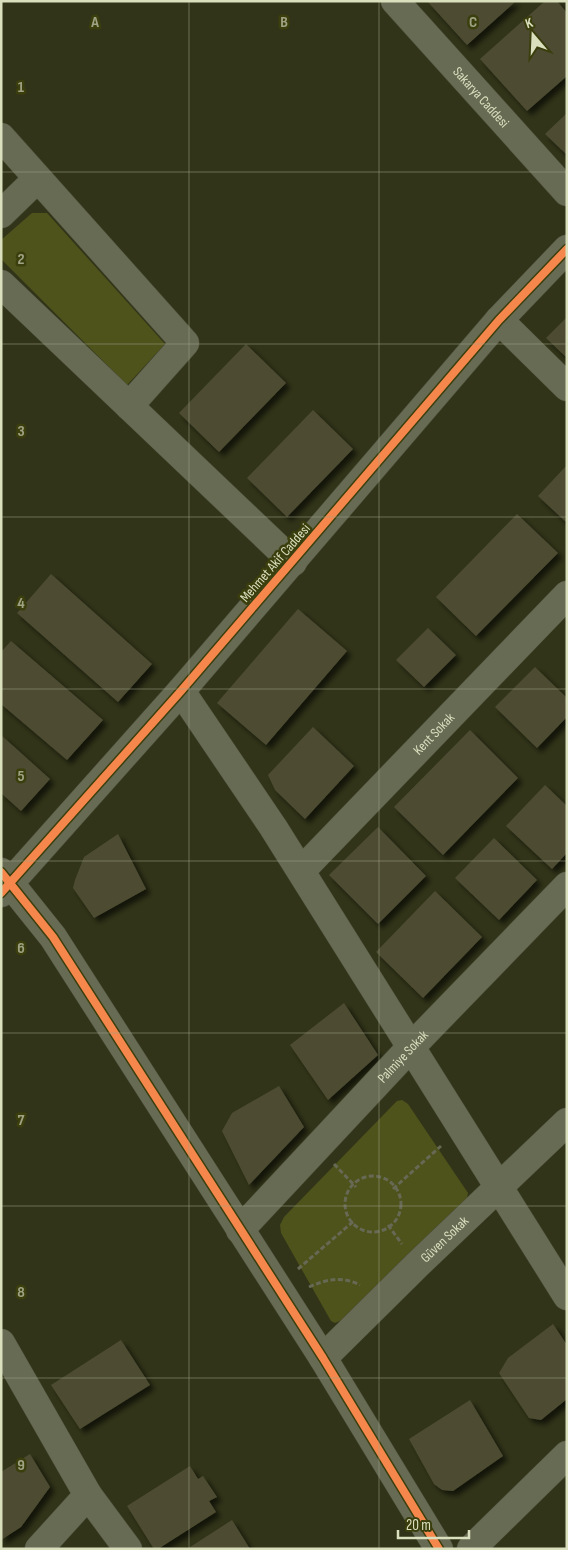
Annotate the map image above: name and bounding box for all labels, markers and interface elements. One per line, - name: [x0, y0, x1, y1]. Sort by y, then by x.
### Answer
- north arrow: [508, 10, 558, 60]
- text: A: [90, 13, 99, 32]
- text: B: [280, 13, 288, 32]
- text: C: [469, 13, 477, 32]
- text: K: [523, 14, 535, 32]
- street label: Sakarya Caddesi: [450, 63, 513, 131]
- text: 1: [18, 78, 25, 97]
- text: 2: [17, 250, 25, 269]
- text: 3: [17, 422, 25, 441]
- street label: Mehmet Akif Caddesi: [236, 520, 314, 606]
- text: 4: [17, 594, 25, 613]
- street label: Kent Sokak: [409, 708, 458, 758]
- text: 5: [17, 767, 25, 786]
- text: 6: [17, 939, 25, 958]
- street label: Palmiye Sokak: [374, 1026, 432, 1086]
- text: 7: [18, 1111, 25, 1130]
- street label: Güven Sokak: [417, 1212, 472, 1266]
- text: 8: [17, 1283, 25, 1302]
- text: 9: [17, 1456, 25, 1475]
- scale bar: [398, 1508, 469, 1540]
- text: 20 m: [406, 1516, 431, 1535]

